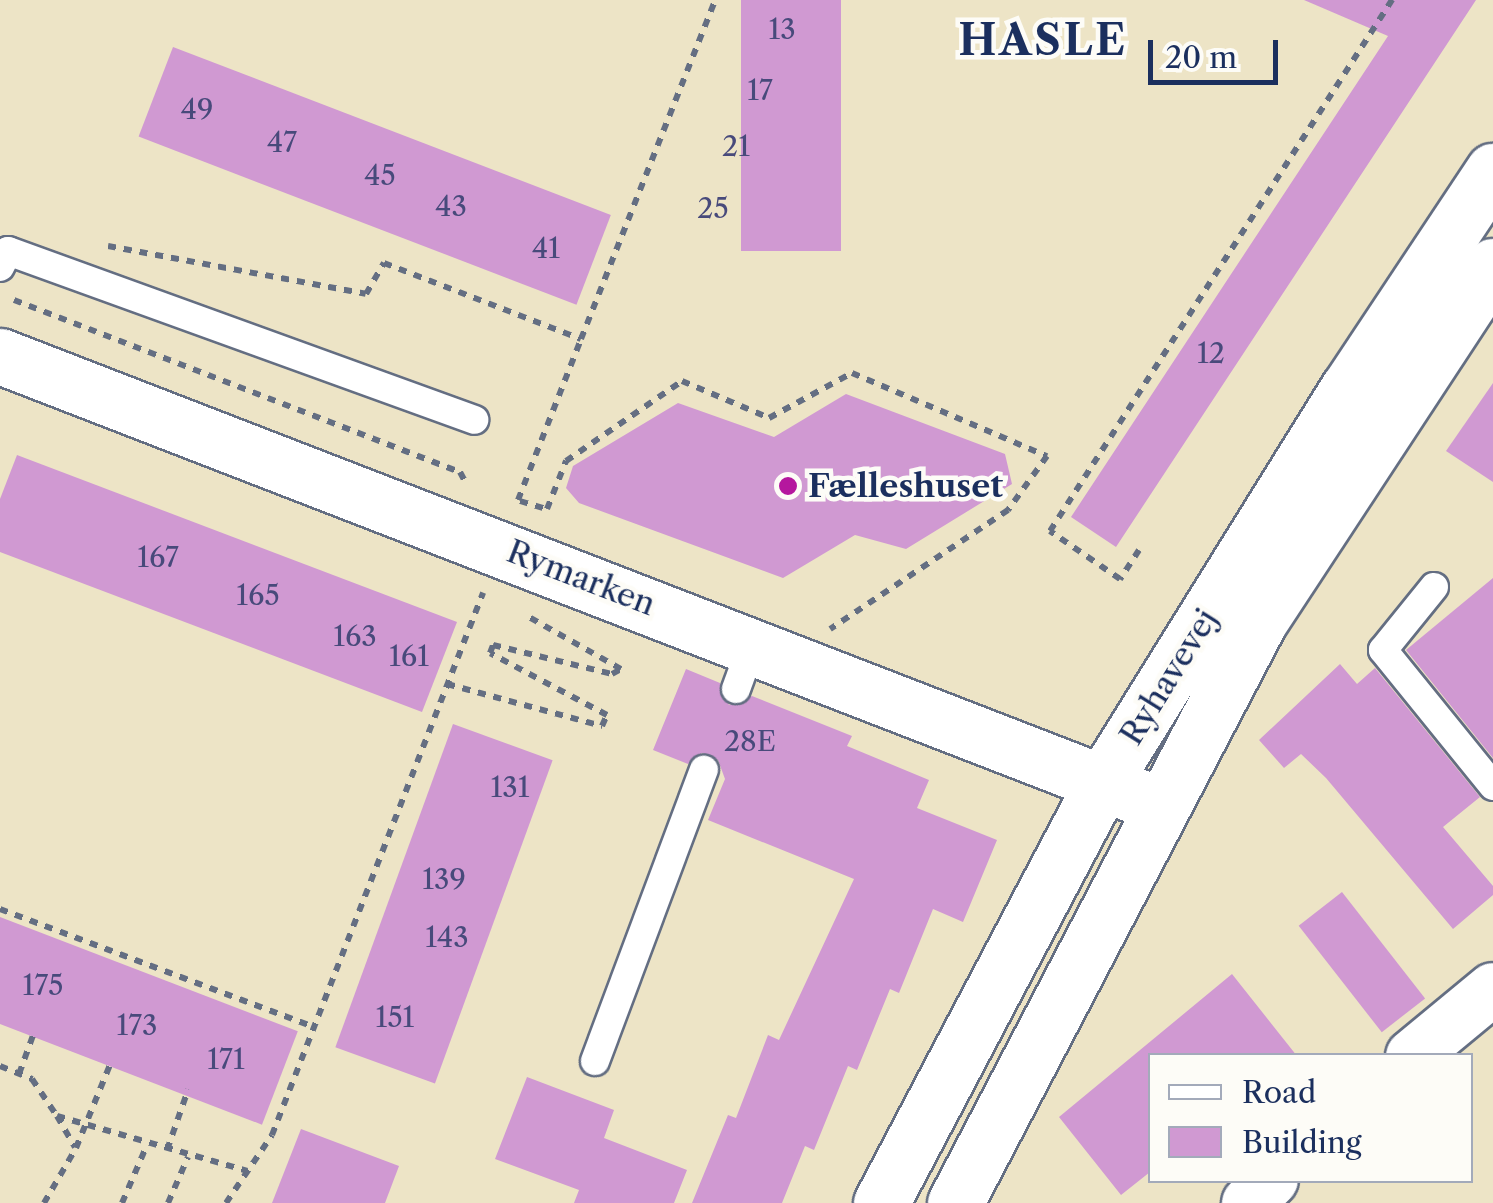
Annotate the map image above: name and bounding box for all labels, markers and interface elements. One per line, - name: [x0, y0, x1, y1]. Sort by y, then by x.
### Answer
- house number: 13: [768, 12, 796, 46]
- district label: HASLE: [958, 15, 1128, 65]
- scale bar: [1153, 20, 1283, 82]
- text: 20 m: [1165, 39, 1237, 76]
- house number: 17: [747, 73, 773, 107]
- house number: 49: [181, 92, 213, 126]
- house number: 47: [267, 125, 297, 159]
- house number: 21: [722, 129, 750, 163]
- house number: 45: [364, 158, 396, 192]
- house number: 43: [435, 189, 467, 223]
- house number: 25: [697, 191, 729, 225]
- house number: 41: [532, 231, 560, 265]
- house number: 12: [1197, 336, 1225, 370]
- place label: Fælleshuset: [808, 467, 1003, 505]
- marker: Fælleshuset: [777, 475, 799, 497]
- street label: Rymarken: [502, 532, 660, 624]
- house number: 167: [137, 540, 179, 574]
- house number: 165: [236, 578, 280, 612]
- street label: Ryhavevej: [1112, 602, 1226, 752]
- house number: 163: [333, 619, 377, 653]
- house number: 161: [389, 639, 429, 673]
- house number: 28E: [724, 724, 776, 758]
- house number: 131: [491, 770, 529, 804]
- house number: 139: [422, 862, 466, 896]
- house number: 143: [425, 920, 469, 954]
- house number: 175: [23, 968, 63, 1002]
- house number: 151: [376, 1000, 414, 1034]
- house number: 173: [117, 1008, 157, 1042]
- house number: 171: [207, 1042, 245, 1076]
- legend: [1148, 1053, 1473, 1183]
- text: Road: [1242, 1074, 1316, 1111]
- text: Building: [1242, 1124, 1362, 1161]

